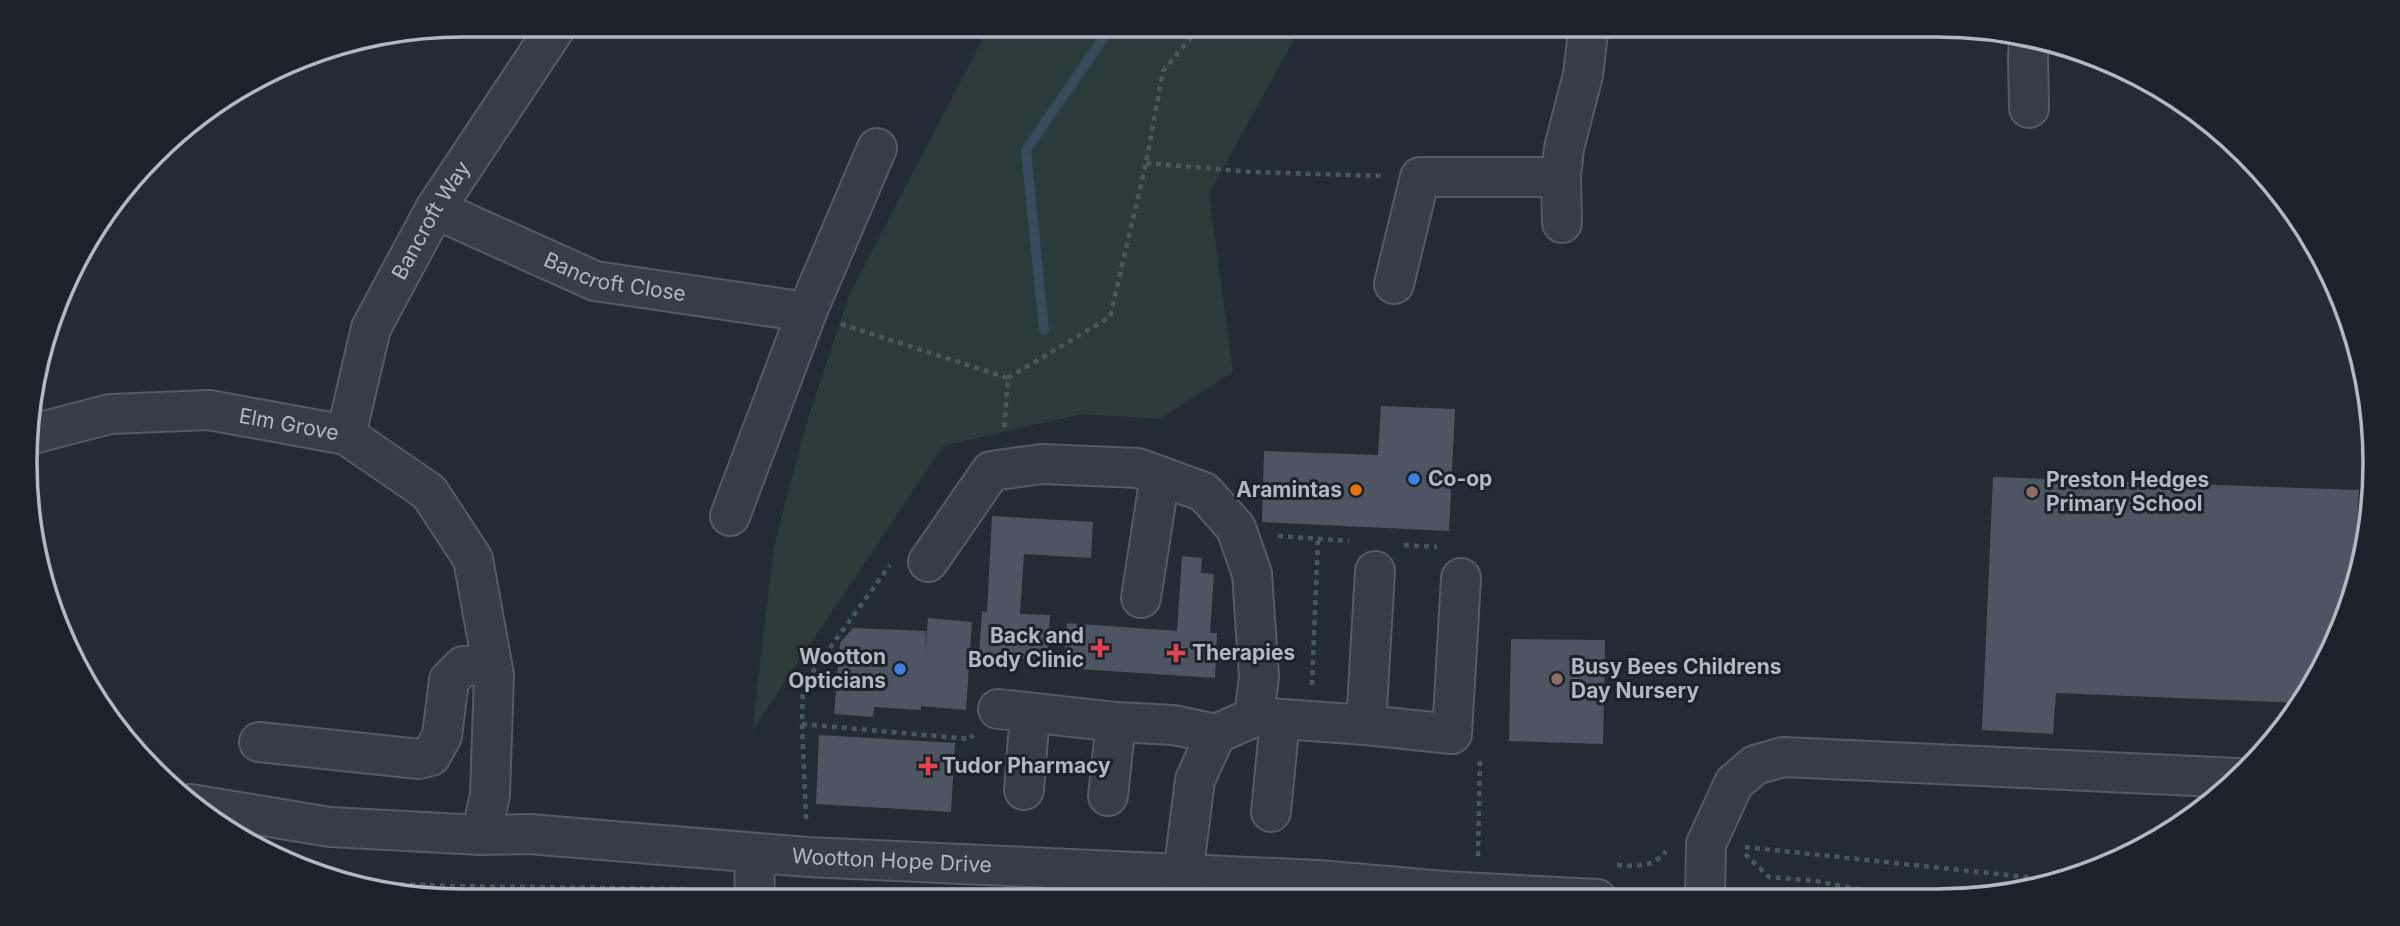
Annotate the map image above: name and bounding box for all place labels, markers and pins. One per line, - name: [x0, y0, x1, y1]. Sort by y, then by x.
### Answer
- place label: Co-op: [1428, 466, 1492, 491]
- place label: Preston Hedges Primary School: [2046, 467, 2209, 516]
- marker: Co-op: [1406, 471, 1422, 487]
- place label: Aramintas: [1236, 477, 1342, 502]
- marker: Aramintas: [1348, 482, 1364, 498]
- marker: Preston Hedges Primary School: [2024, 484, 2040, 500]
- place label: Back and Body Clinic: [968, 623, 1084, 672]
- marker: Back and Body Clinic: [1090, 638, 1110, 658]
- place label: Therapies: [1192, 640, 1295, 665]
- marker: Therapies: [1166, 643, 1186, 663]
- place label: Wootton Opticians: [788, 644, 886, 693]
- place label: Busy Bees Childrens Day Nursery: [1571, 654, 1782, 703]
- marker: Wootton Opticians: [892, 661, 908, 677]
- marker: Busy Bees Childrens Day Nursery: [1549, 671, 1565, 687]
- place label: Tudor Pharmacy: [942, 753, 1111, 778]
- marker: Tudor Pharmacy: [920, 758, 936, 774]

